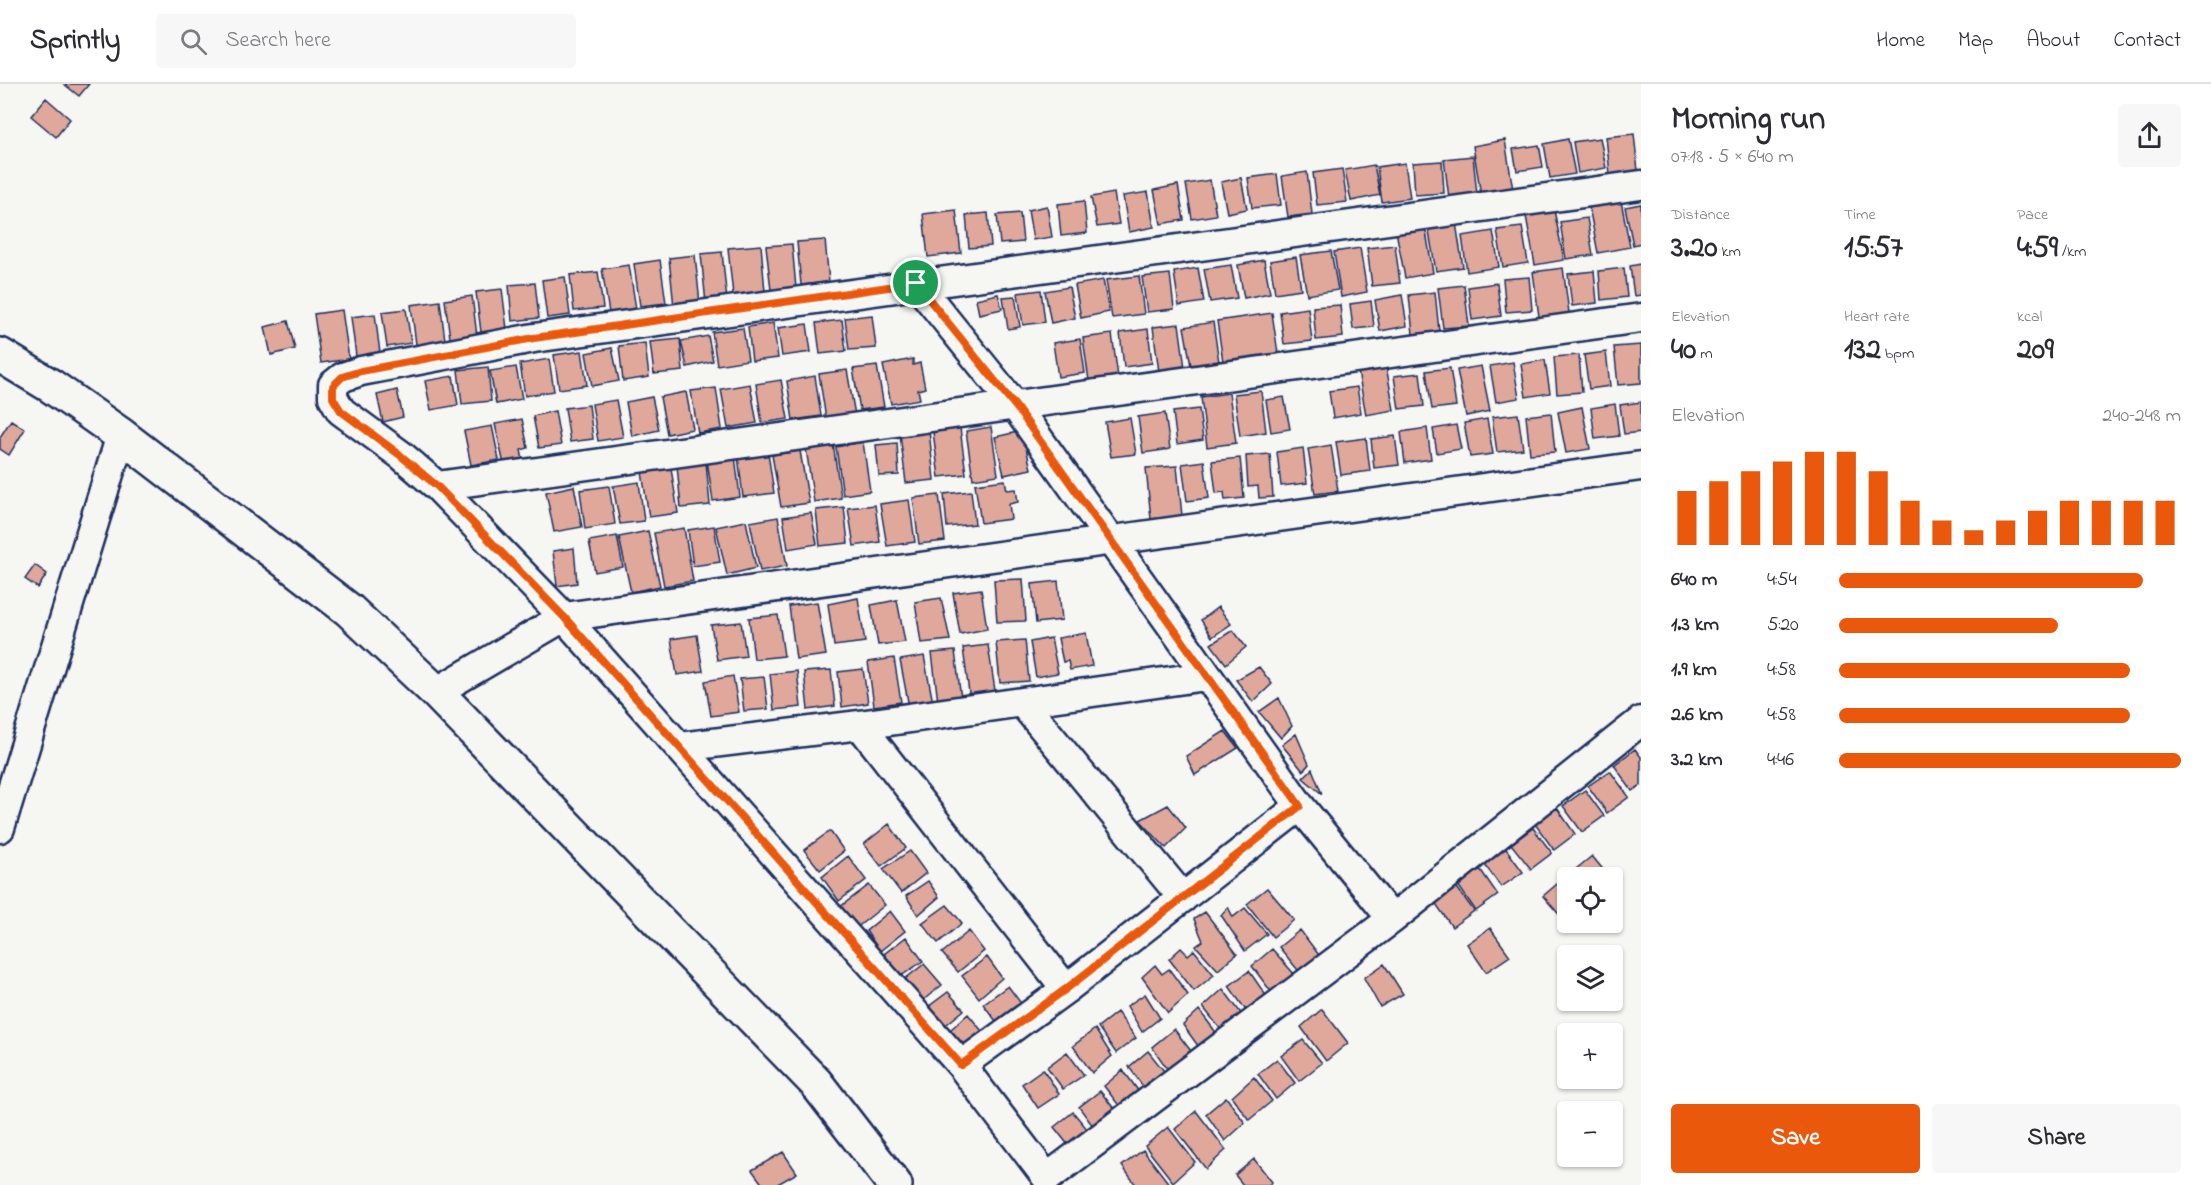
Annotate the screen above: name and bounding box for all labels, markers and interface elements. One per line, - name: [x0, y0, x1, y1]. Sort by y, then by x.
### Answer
- search box: [156, 14, 576, 68]
- text: Sprintly: [30, 21, 120, 62]
- icon: search: [177, 25, 210, 58]
- text: Search here: [225, 25, 331, 57]
- text: Home: [1876, 26, 1925, 56]
- text: Map: [1958, 26, 1993, 56]
- text: About: [2026, 26, 2080, 56]
- text: Contact: [2113, 26, 2181, 56]
- text: Morning run: [1671, 96, 1825, 144]
- button: share: [2118, 104, 2181, 167]
- text: 07:18 · 5 × 640 m: [1671, 143, 1794, 172]
- text: Distance: [1671, 203, 1730, 227]
- text: Time: [1844, 203, 1876, 227]
- text: Pace: [2017, 203, 2048, 227]
- text: 3.20: [1671, 227, 1717, 271]
- text: 15:57: [1844, 227, 1903, 271]
- text: 4:59: [2017, 227, 2058, 271]
- text: km: [1717, 240, 1741, 264]
- text: /km: [2058, 240, 2087, 264]
- pin: [890, 257, 941, 308]
- icon: arrive: [899, 266, 932, 299]
- text: Elevation: [1671, 305, 1730, 329]
- text: Heart rate: [1844, 305, 1910, 329]
- text: kcal: [2017, 305, 2042, 329]
- text: 40: [1671, 329, 1696, 373]
- text: 132: [1844, 329, 1881, 373]
- text: 209: [2017, 329, 2054, 373]
- text: m: [1696, 342, 1713, 366]
- text: bpm: [1881, 342, 1914, 366]
- text: Elevation: [1671, 402, 1745, 431]
- text: 240–248 m: [2102, 402, 2181, 431]
- text: 640 m: [1671, 566, 1717, 595]
- text: 4:54: [1767, 566, 1797, 595]
- text: 1.3 km: [1671, 611, 1719, 640]
- text: 5:20: [1767, 611, 1799, 640]
- text: 1.9 km: [1671, 656, 1717, 685]
- text: 4:58: [1767, 656, 1796, 685]
- text: 2.6 km: [1671, 701, 1723, 730]
- text: 4:58: [1767, 701, 1796, 730]
- text: 3.2 km: [1671, 746, 1723, 775]
- text: 4:46: [1767, 746, 1794, 775]
- map controls: [1557, 867, 1623, 1167]
- button: locate: [1557, 867, 1623, 933]
- button: layers: [1557, 945, 1623, 1011]
- button: +: [1557, 1023, 1623, 1089]
- button: −: [1557, 1101, 1623, 1167]
- button: Save: [1671, 1104, 1920, 1173]
- button: Share: [1932, 1104, 2181, 1173]

